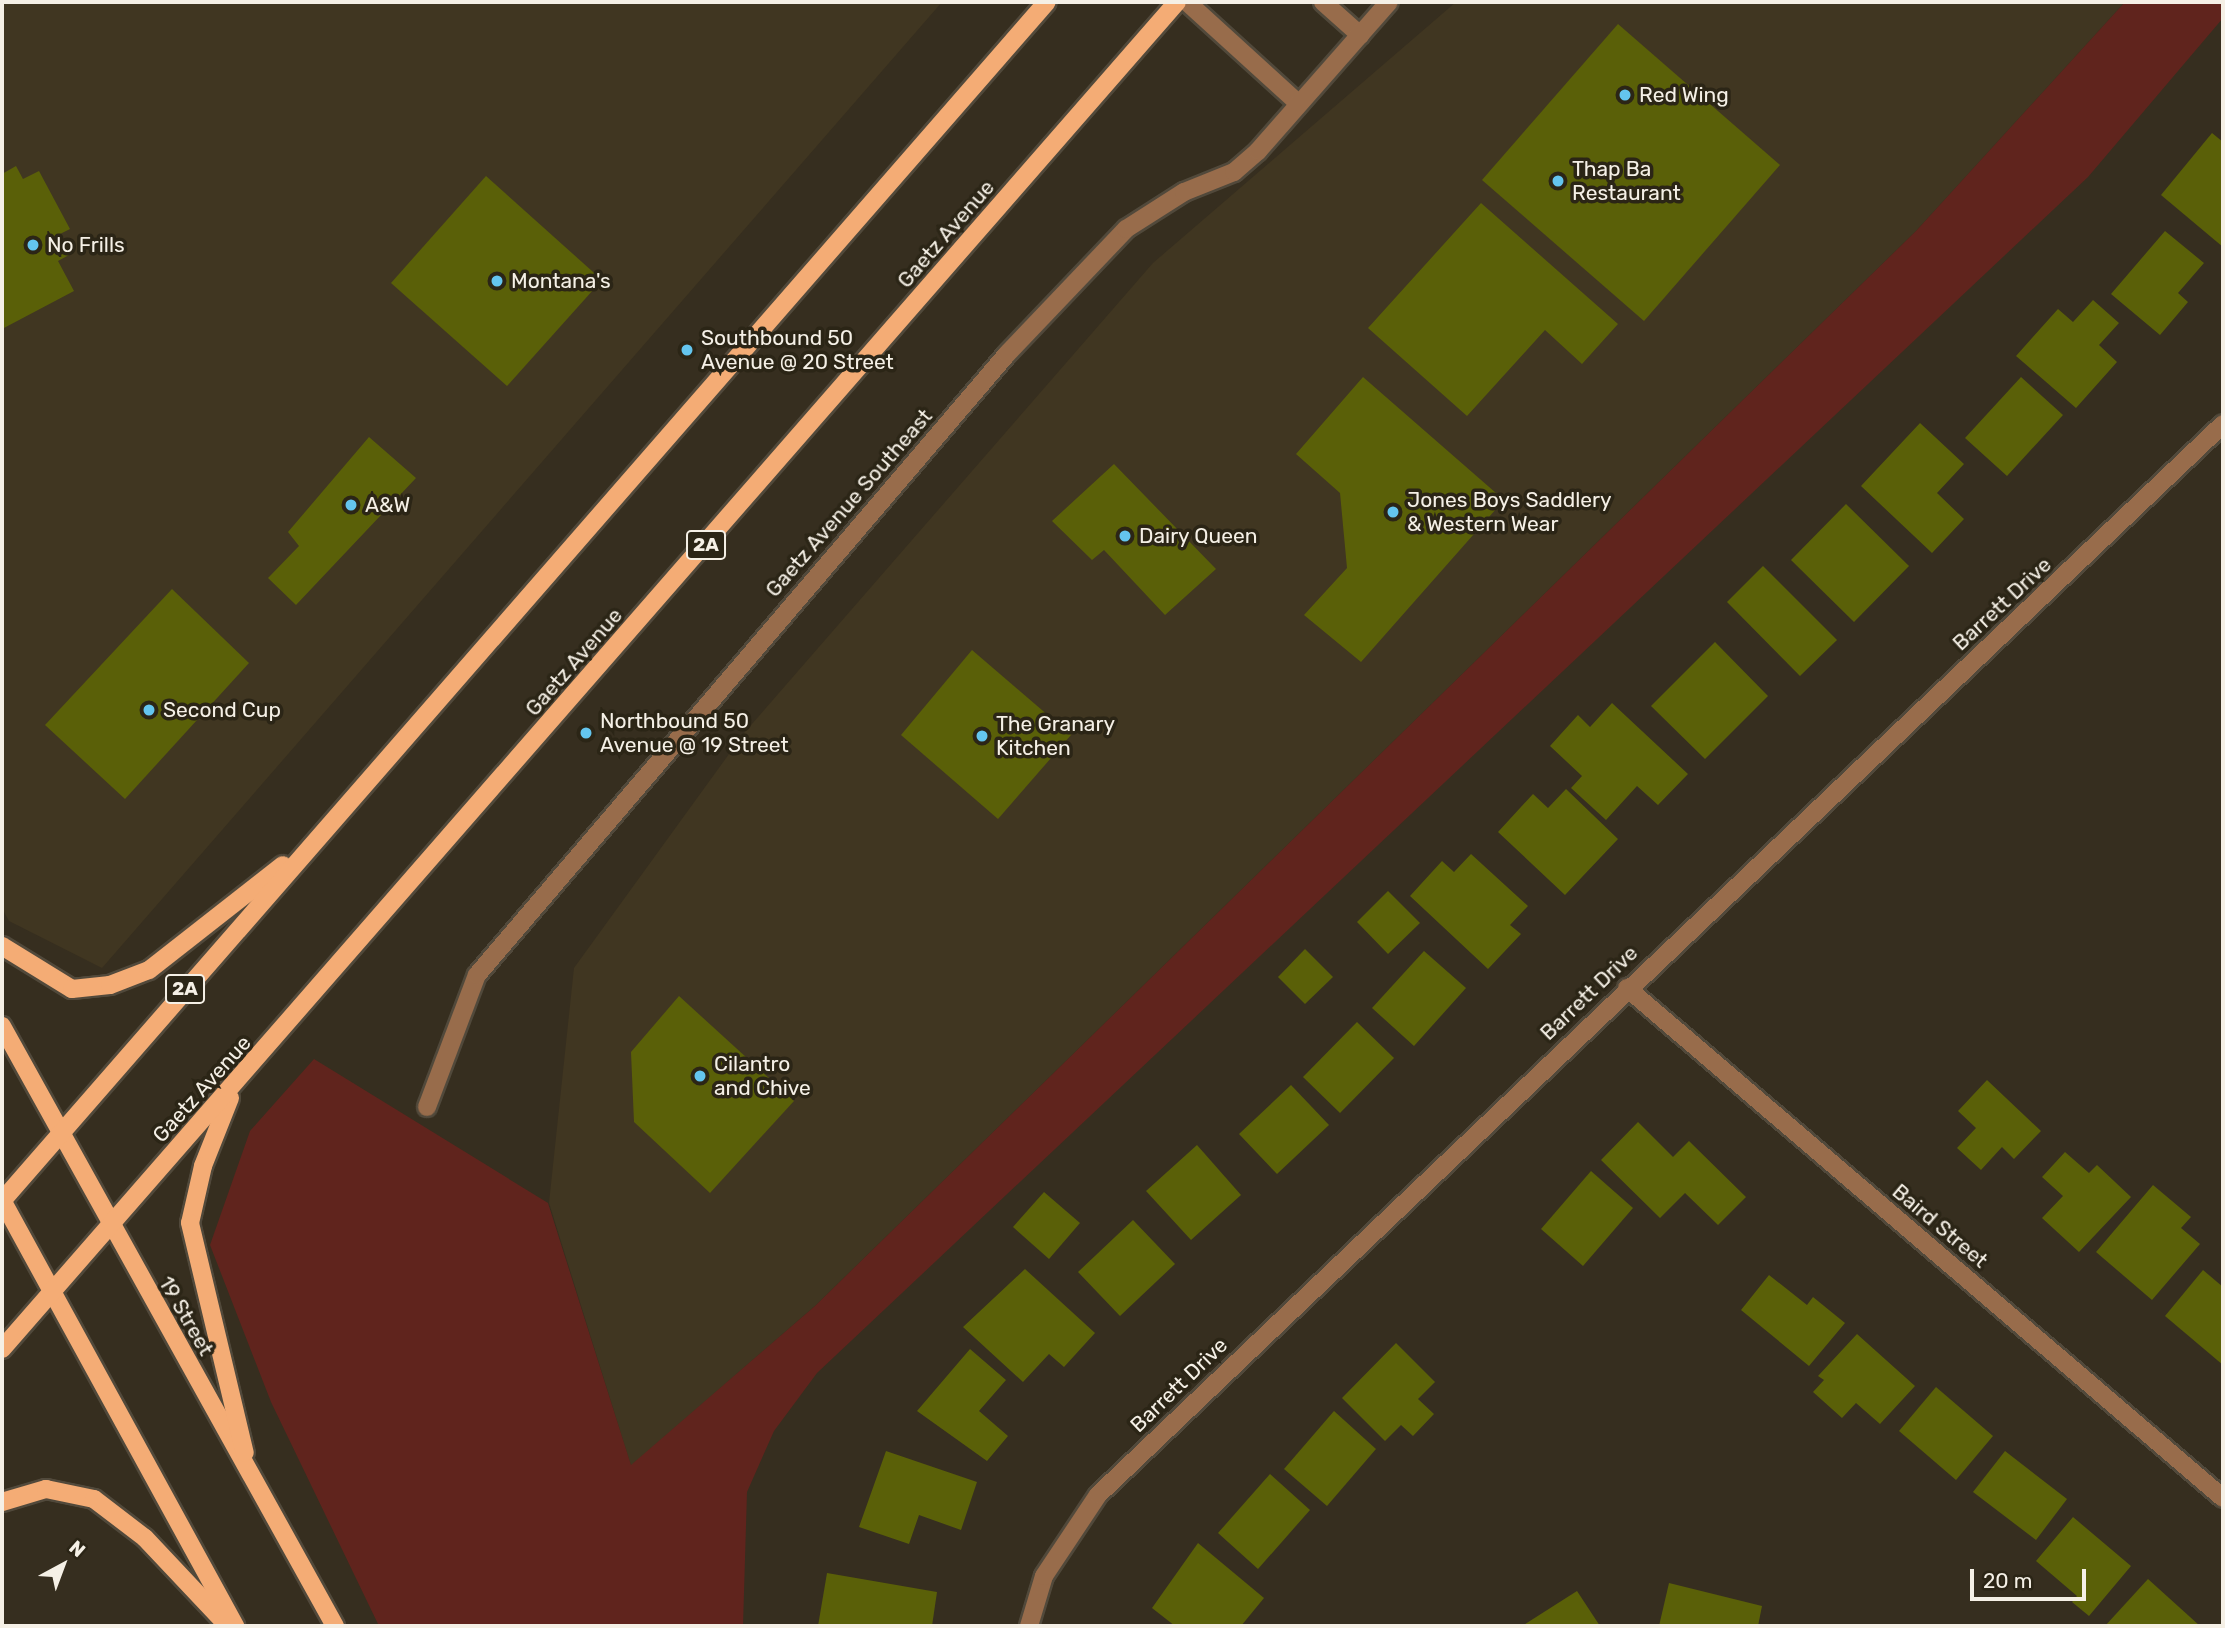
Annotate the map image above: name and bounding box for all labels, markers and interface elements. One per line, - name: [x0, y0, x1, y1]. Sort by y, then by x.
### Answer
- place label: Red Wing: [1639, 82, 1729, 108]
- marker: Red Wing: [1617, 87, 1633, 103]
- place label: Thap Ba Restaurant: [1572, 156, 1681, 206]
- marker: Thap Ba Restaurant: [1550, 173, 1566, 189]
- street label: Gaetz Avenue: [892, 175, 1000, 293]
- place label: No Frills: [47, 232, 125, 258]
- marker: No Frills: [25, 237, 41, 253]
- place label: Montana's: [511, 268, 611, 294]
- marker: Montana's: [489, 273, 505, 289]
- place label: Southbound 50 Avenue @ 20 Street: [701, 325, 894, 375]
- marker: Southbound 50 Avenue @ 20 Street: [679, 342, 695, 358]
- street label: Gaetz Avenue Southeast: [760, 404, 938, 602]
- place label: Jones Boys Saddlery & Western Wear: [1407, 487, 1612, 537]
- place label: A&W: [365, 492, 410, 518]
- marker: A&W: [343, 497, 359, 513]
- marker: Jones Boys Saddlery & Western Wear: [1385, 504, 1401, 520]
- place label: Dairy Queen: [1139, 523, 1258, 549]
- marker: Dairy Queen: [1117, 528, 1133, 544]
- road number: 2A: [685, 530, 727, 560]
- street label: Barrett Drive: [1948, 552, 2056, 656]
- street label: Gaetz Avenue: [520, 603, 628, 721]
- place label: Second Cup: [163, 697, 281, 723]
- marker: Second Cup: [141, 702, 157, 718]
- place label: Northbound 50 Avenue @ 19 Street: [600, 708, 789, 758]
- place label: The Granary Kitchen: [996, 711, 1115, 761]
- marker: Northbound 50 Avenue @ 19 Street: [578, 725, 594, 741]
- marker: The Granary Kitchen: [974, 728, 990, 744]
- street label: Barrett Drive: [1535, 940, 1643, 1046]
- road number: 2A: [164, 973, 206, 1004]
- street label: Gaetz Avenue: [147, 1030, 257, 1148]
- place label: Cilantro and Chive: [714, 1051, 811, 1101]
- marker: Cilantro and Chive: [692, 1068, 708, 1084]
- street label: Baird Street: [1887, 1179, 1993, 1273]
- street label: 19 Street: [153, 1272, 219, 1360]
- street label: Barrett Drive: [1125, 1332, 1233, 1438]
- north arrow: [28, 1530, 98, 1600]
- text: N: [64, 1536, 90, 1562]
- scale bar: [1973, 1554, 2088, 1598]
- text: 20 m: [1983, 1568, 2032, 1593]

